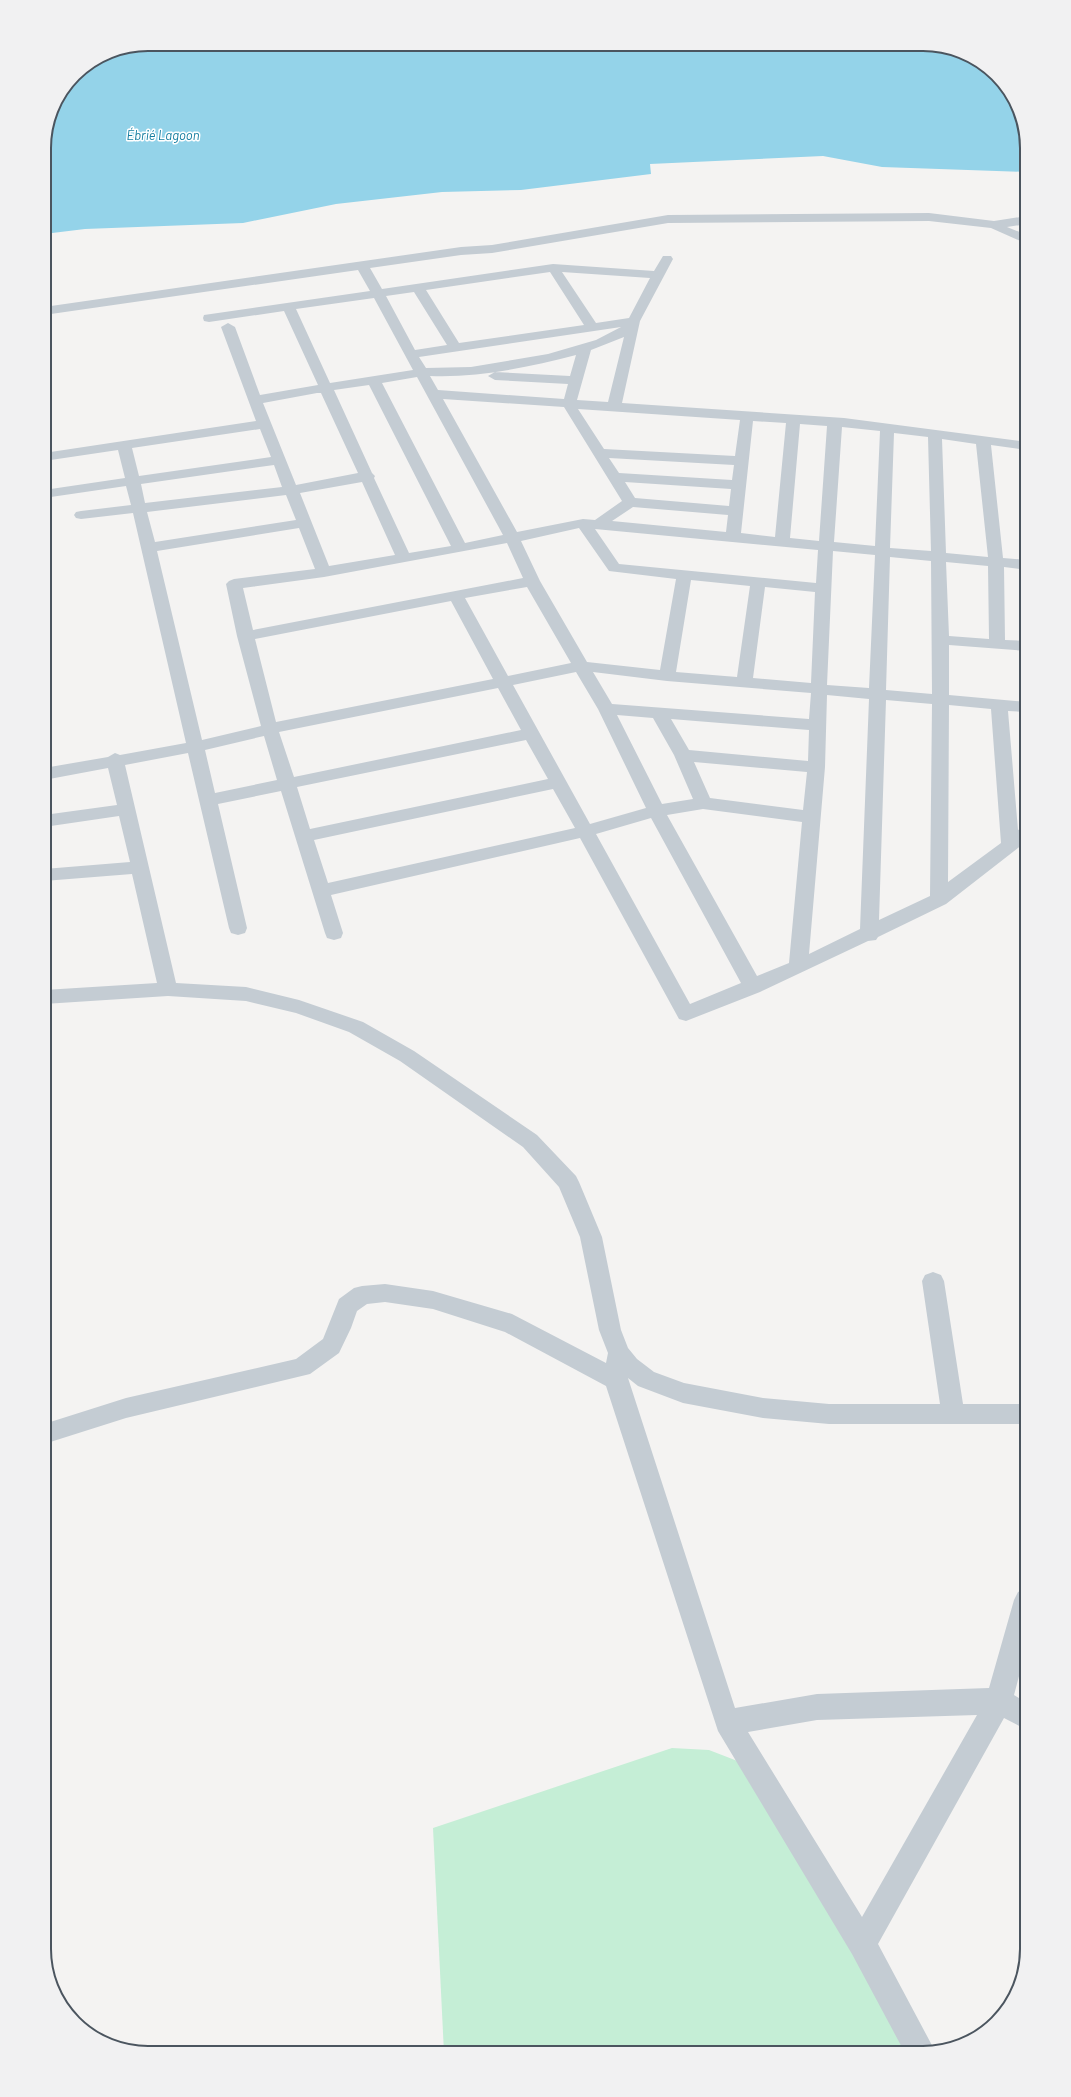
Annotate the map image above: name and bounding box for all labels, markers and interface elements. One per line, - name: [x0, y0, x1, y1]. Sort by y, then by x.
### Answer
- water label: Ébrié Lagoon: [127, 127, 200, 143]

